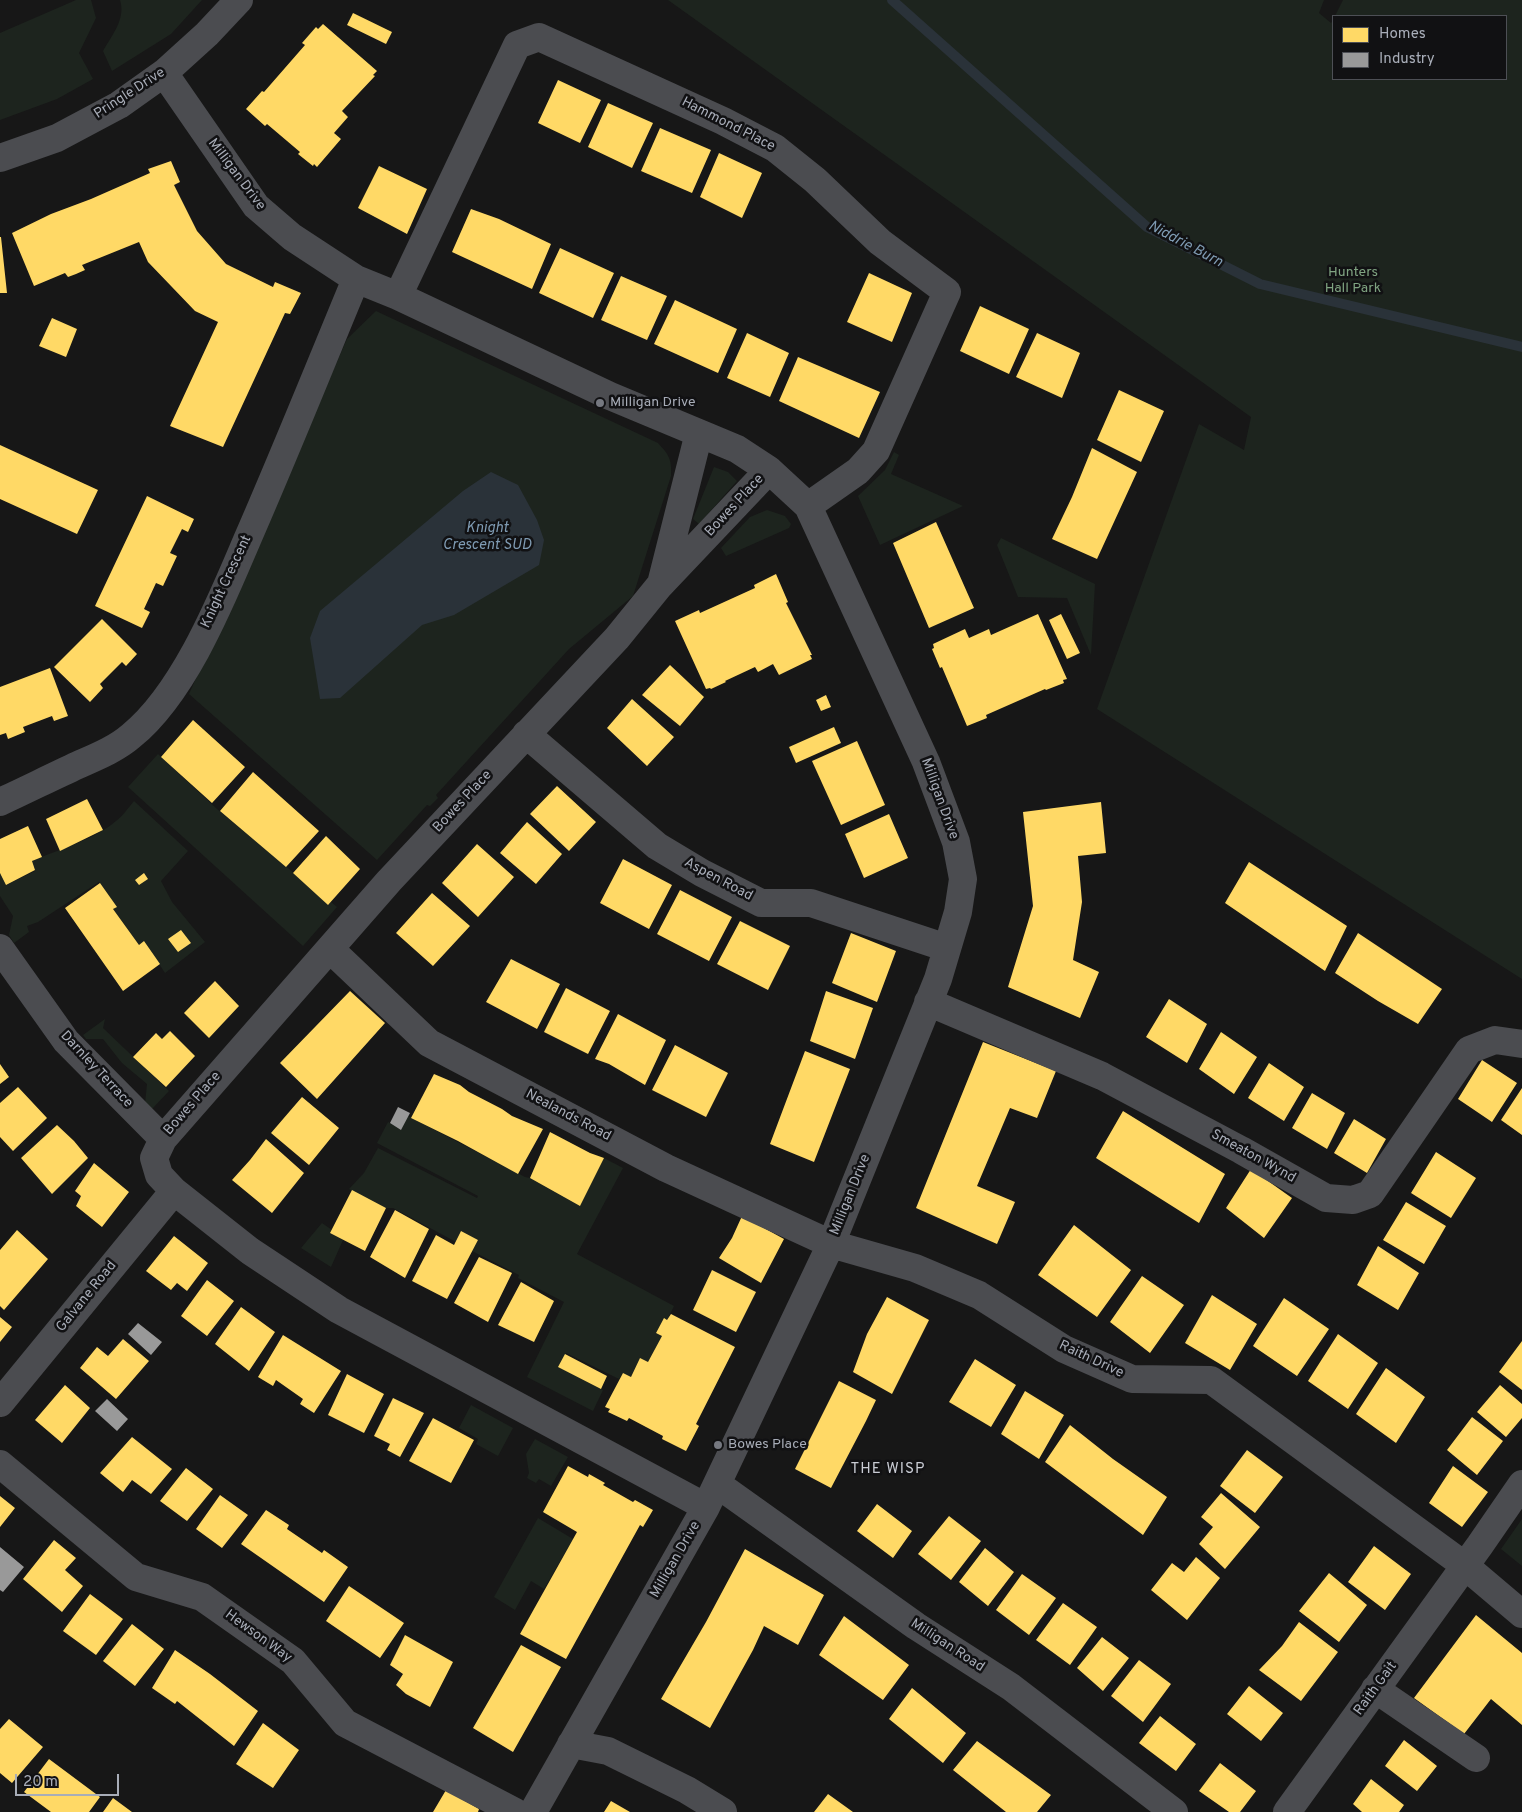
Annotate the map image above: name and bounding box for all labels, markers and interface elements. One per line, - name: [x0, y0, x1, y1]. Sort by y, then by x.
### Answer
- legend: [1332, 15, 1507, 80]
- text: Homes: [1379, 25, 1426, 44]
- text: Industry: [1379, 50, 1435, 69]
- street label: Pringle Drive: [91, 65, 169, 123]
- street label: Hammond Place: [678, 94, 778, 156]
- street label: Milligan Drive: [204, 136, 268, 214]
- water label: Niddrie Burn: [1145, 218, 1225, 272]
- park label: Hunters Hall Park: [1325, 265, 1381, 298]
- place label: Milligan Drive: [610, 395, 696, 411]
- marker: Milligan Drive: [594, 397, 606, 409]
- street label: Bowes Place: [702, 471, 768, 541]
- water label: Knight Crescent SUD: [443, 520, 531, 555]
- street label: Knight Crescent: [198, 533, 256, 631]
- street label: Milligan Drive: [916, 756, 962, 842]
- street label: Bowes Place: [430, 767, 496, 837]
- street label: Aspen Road: [681, 855, 755, 905]
- street label: Darnley Terrace: [56, 1028, 136, 1112]
- street label: Bowes Place: [161, 1069, 225, 1139]
- street label: Nealands Road: [522, 1086, 614, 1146]
- street label: Smeaton Wynd: [1208, 1127, 1298, 1187]
- street label: Milligan Drive: [827, 1152, 875, 1238]
- street label: Galvane Road: [53, 1258, 121, 1336]
- street label: Raith Drive: [1056, 1338, 1126, 1382]
- place label: Bowes Place: [728, 1437, 807, 1453]
- marker: Bowes Place: [712, 1439, 724, 1451]
- district label: THE WISP: [850, 1461, 926, 1479]
- street label: Milligan Drive: [647, 1519, 705, 1601]
- street label: Hewson Way: [221, 1607, 295, 1667]
- street label: Milligan Road: [907, 1616, 987, 1676]
- street label: Raith Gait: [1351, 1659, 1401, 1719]
- scale bar: [18, 1764, 121, 1796]
- text: 20 m: [23, 1773, 58, 1792]

